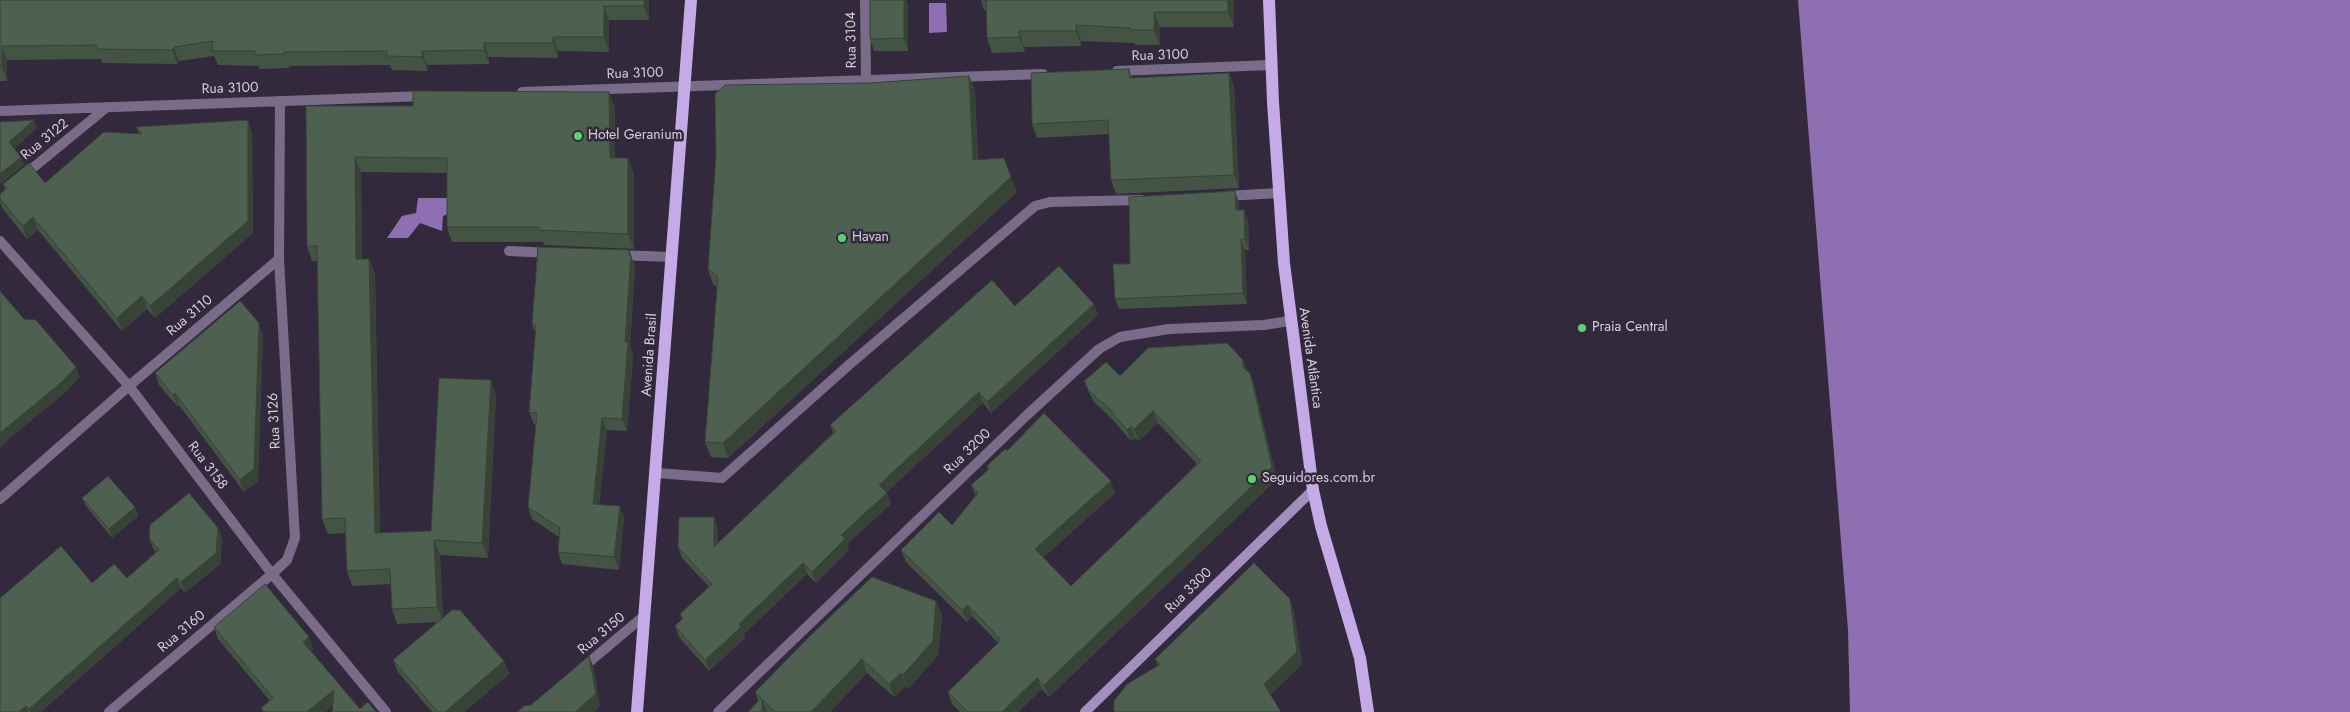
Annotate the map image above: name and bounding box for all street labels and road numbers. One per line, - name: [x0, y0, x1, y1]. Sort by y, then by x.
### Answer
- street label: Rua 3104: [843, 12, 861, 68]
- street label: Rua 3100: [1131, 47, 1189, 65]
- street label: Rua 3100: [606, 65, 664, 83]
- street label: Rua 3100: [201, 80, 259, 98]
- street label: Rua 3122: [18, 116, 72, 164]
- street label: Rua 3110: [164, 292, 216, 340]
- street label: Avenida Atlântica: [1295, 306, 1325, 410]
- street label: Avenida Brasil: [639, 313, 661, 397]
- street label: Rua 3126: [265, 393, 285, 449]
- street label: Rua 3200: [941, 426, 995, 478]
- street label: Rua 3158: [184, 439, 230, 493]
- street label: Rua 3300: [1162, 565, 1216, 617]
- street label: Rua 3160: [155, 607, 209, 657]
- street label: Rua 3150: [575, 609, 629, 659]

